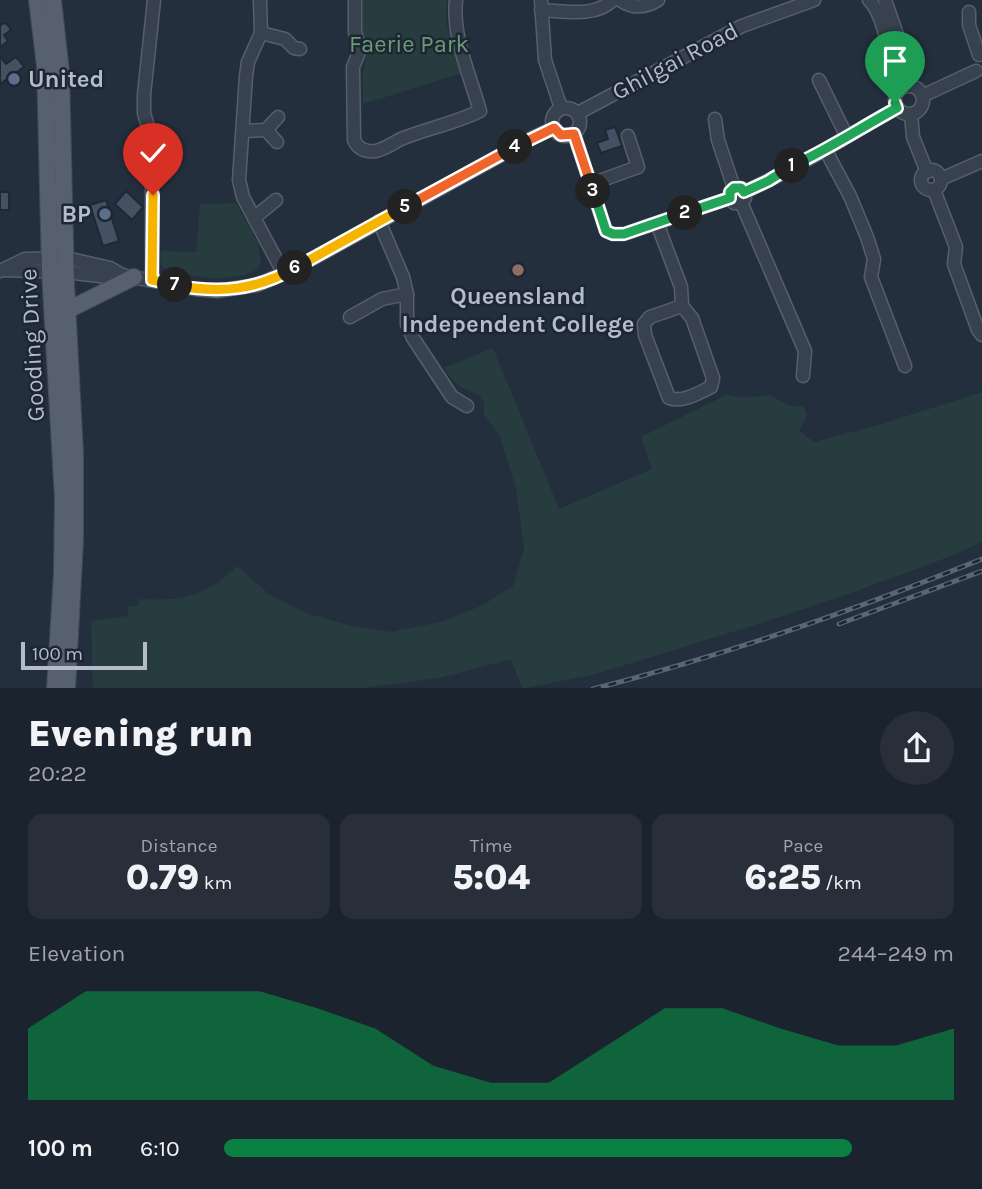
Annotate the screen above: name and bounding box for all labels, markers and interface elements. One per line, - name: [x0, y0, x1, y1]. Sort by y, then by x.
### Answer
- street label: Ghilgai Road: [607, 16, 743, 106]
- park label: Faerie Park: [349, 30, 469, 58]
- pin: [865, 31, 925, 103]
- icon: arrive: [876, 42, 914, 80]
- place label: United: [28, 65, 104, 93]
- marker: United: [6, 71, 22, 87]
- pin: [123, 123, 183, 195]
- pin: 4: [498, 130, 532, 164]
- icon: check: [134, 134, 172, 172]
- text: 4: [509, 135, 520, 157]
- pin: 1: [774, 148, 810, 184]
- text: 1: [788, 154, 795, 176]
- pin: 3: [576, 174, 610, 208]
- text: 3: [587, 179, 598, 201]
- pin: 5: [388, 190, 422, 224]
- text: 5: [399, 195, 410, 217]
- pin: 2: [668, 196, 702, 230]
- place label: BP: [62, 200, 91, 228]
- text: 2: [679, 201, 690, 223]
- marker: BP: [97, 206, 113, 222]
- pin: 6: [278, 250, 312, 286]
- text: 6: [289, 256, 300, 278]
- marker: Queensland Independent College: [510, 262, 526, 278]
- street label: Gooding Drive: [14, 268, 50, 422]
- pin: 7: [158, 268, 192, 302]
- text: 7: [170, 273, 179, 295]
- place label: Queensland Independent College: [402, 282, 634, 338]
- scale bar: [21, 640, 147, 671]
- text: 100 m: [32, 643, 83, 665]
- text: Evening run: [28, 711, 253, 756]
- button: share: [880, 711, 954, 785]
- text: 20:22: [28, 760, 87, 787]
- text: Distance: [141, 835, 217, 857]
- text: Time: [470, 835, 512, 857]
- text: Pace: [783, 835, 823, 857]
- text: 0.79: [126, 857, 199, 898]
- text: 5:04: [452, 857, 530, 898]
- text: 6:25: [744, 857, 821, 898]
- text: km: [199, 872, 232, 894]
- text: /km: [821, 872, 862, 894]
- text: Elevation: [28, 940, 125, 967]
- text: 244–249 m: [838, 940, 954, 967]
- text: 100 m: [28, 1135, 93, 1162]
- text: 6:10: [140, 1135, 180, 1162]

